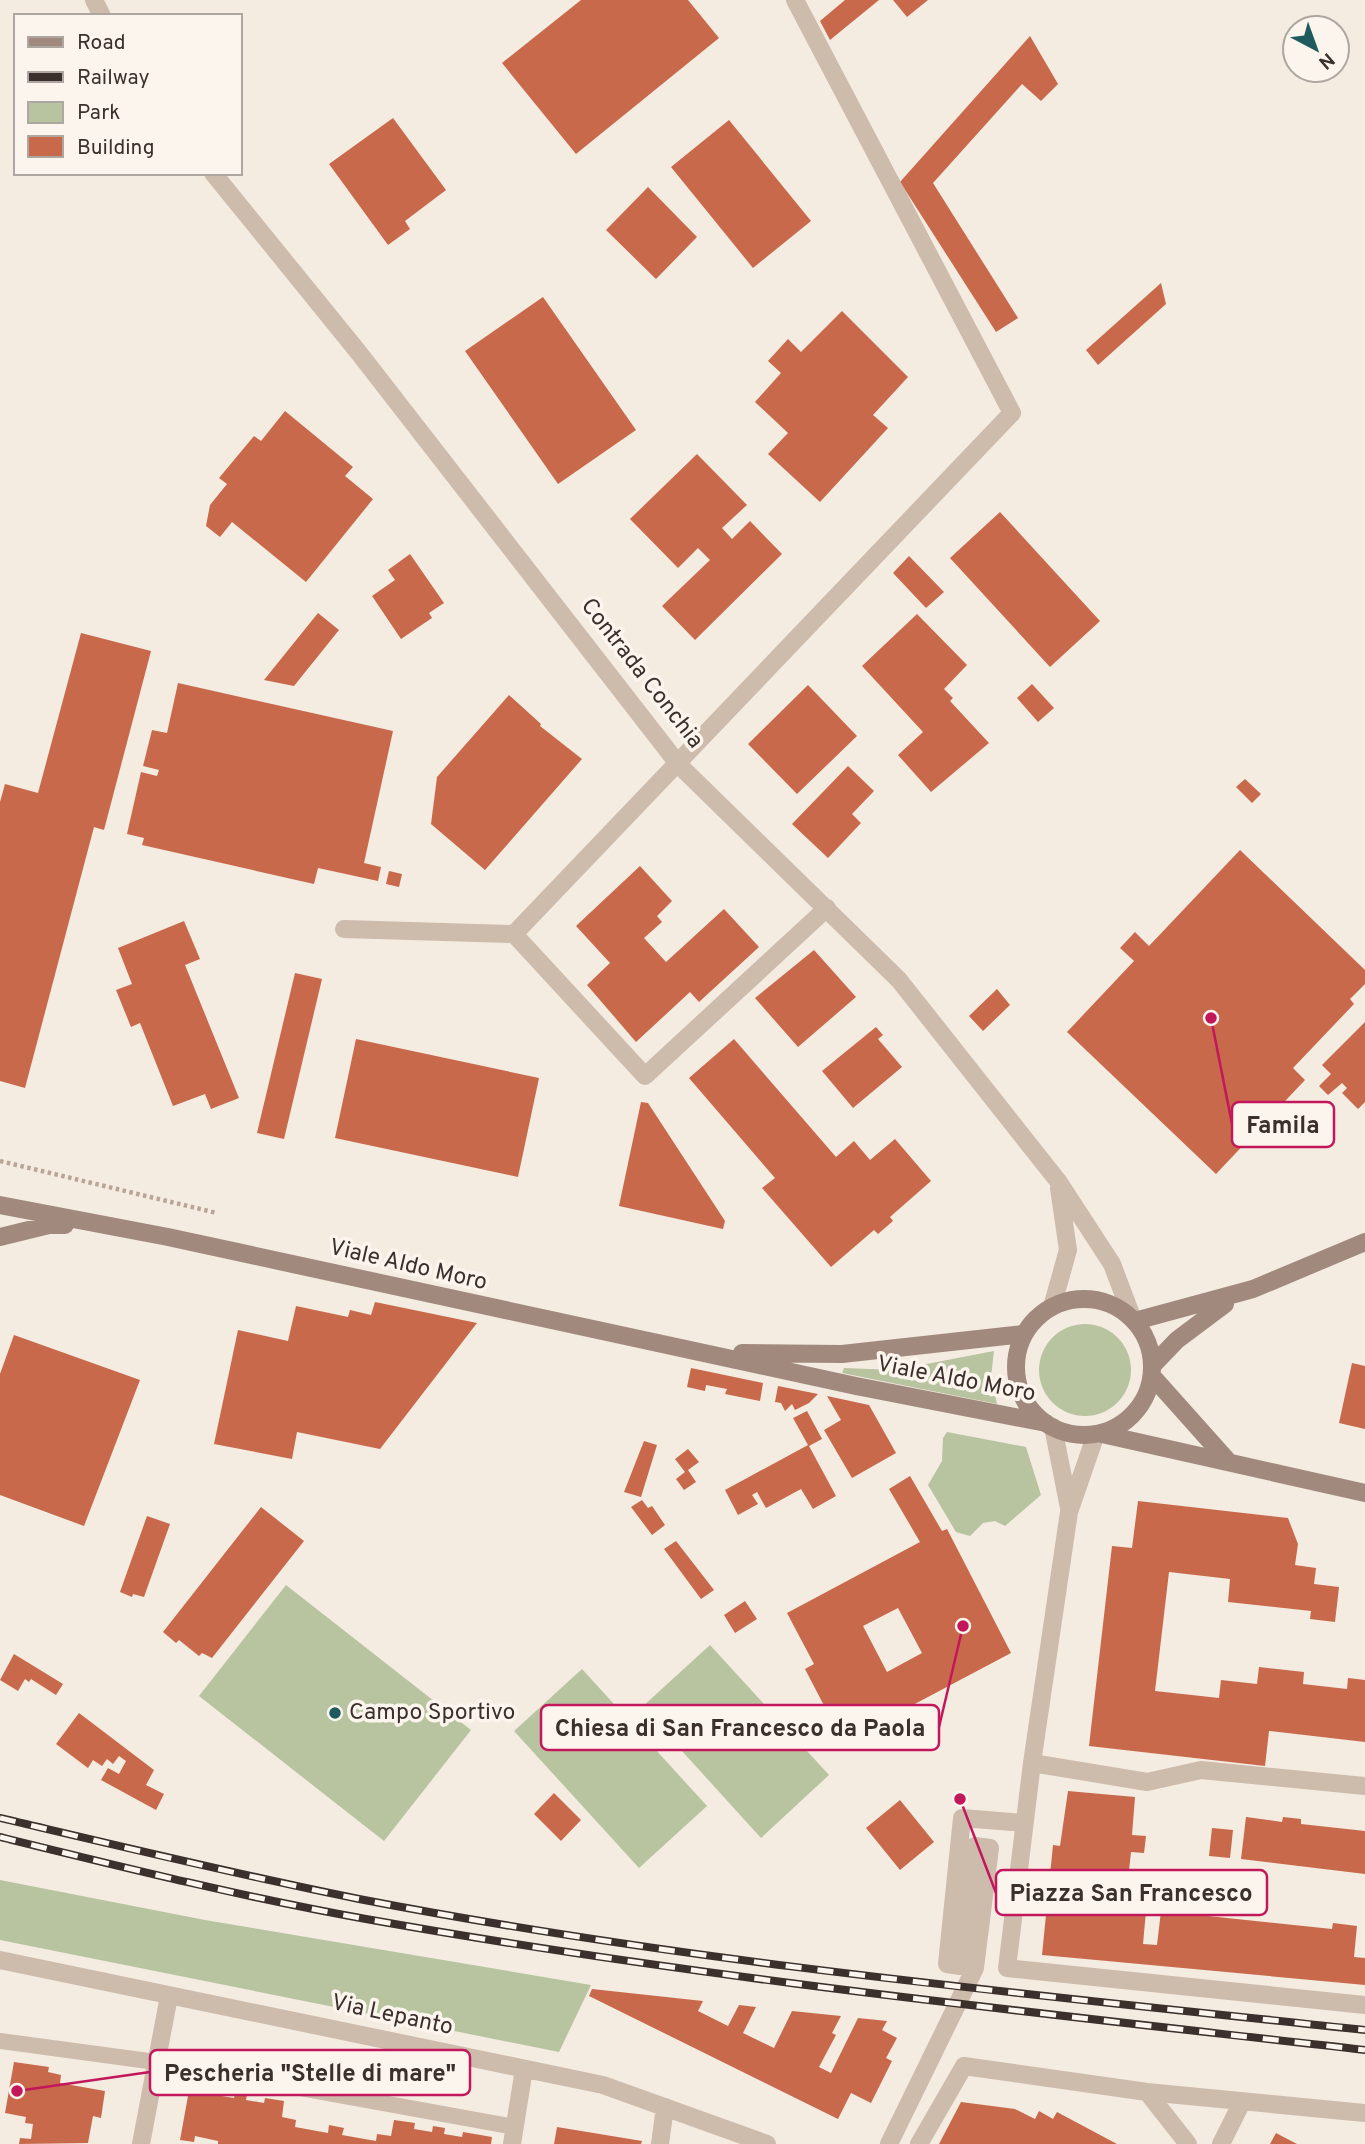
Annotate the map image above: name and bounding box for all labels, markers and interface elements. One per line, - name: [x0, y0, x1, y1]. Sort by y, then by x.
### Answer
- legend: [14, 14, 242, 175]
- north arrow: [1281, 14, 1351, 84]
- text: Road: [77, 30, 126, 57]
- text: N: [1313, 47, 1339, 74]
- text: Railway: [77, 65, 150, 92]
- text: Park: [77, 100, 120, 127]
- text: Building: [77, 135, 155, 162]
- street label: Contrada Conchia: [573, 593, 709, 755]
- callout: Famila: [1232, 1102, 1334, 1147]
- text: Famila: [1246, 1112, 1320, 1142]
- street label: Viale Aldo Moro: [326, 1234, 490, 1298]
- street label: Viale Aldo Moro: [874, 1350, 1038, 1410]
- place label: Campo Sportivo: [349, 1699, 515, 1728]
- marker: Campo Sportivo: [327, 1705, 343, 1721]
- callout: Chiesa di San Francesco da Paola: [541, 1705, 939, 1750]
- text: Chiesa di San Francesco da Paola: [555, 1715, 925, 1745]
- callout: Piazza San Francesco: [996, 1870, 1267, 1915]
- text: Piazza San Francesco: [1009, 1880, 1253, 1910]
- street label: Via Lepanto: [329, 1989, 455, 2043]
- callout: Pescheria "Stelle di mare": [150, 2050, 470, 2095]
- text: Pescheria "Stelle di mare": [164, 2060, 456, 2090]

